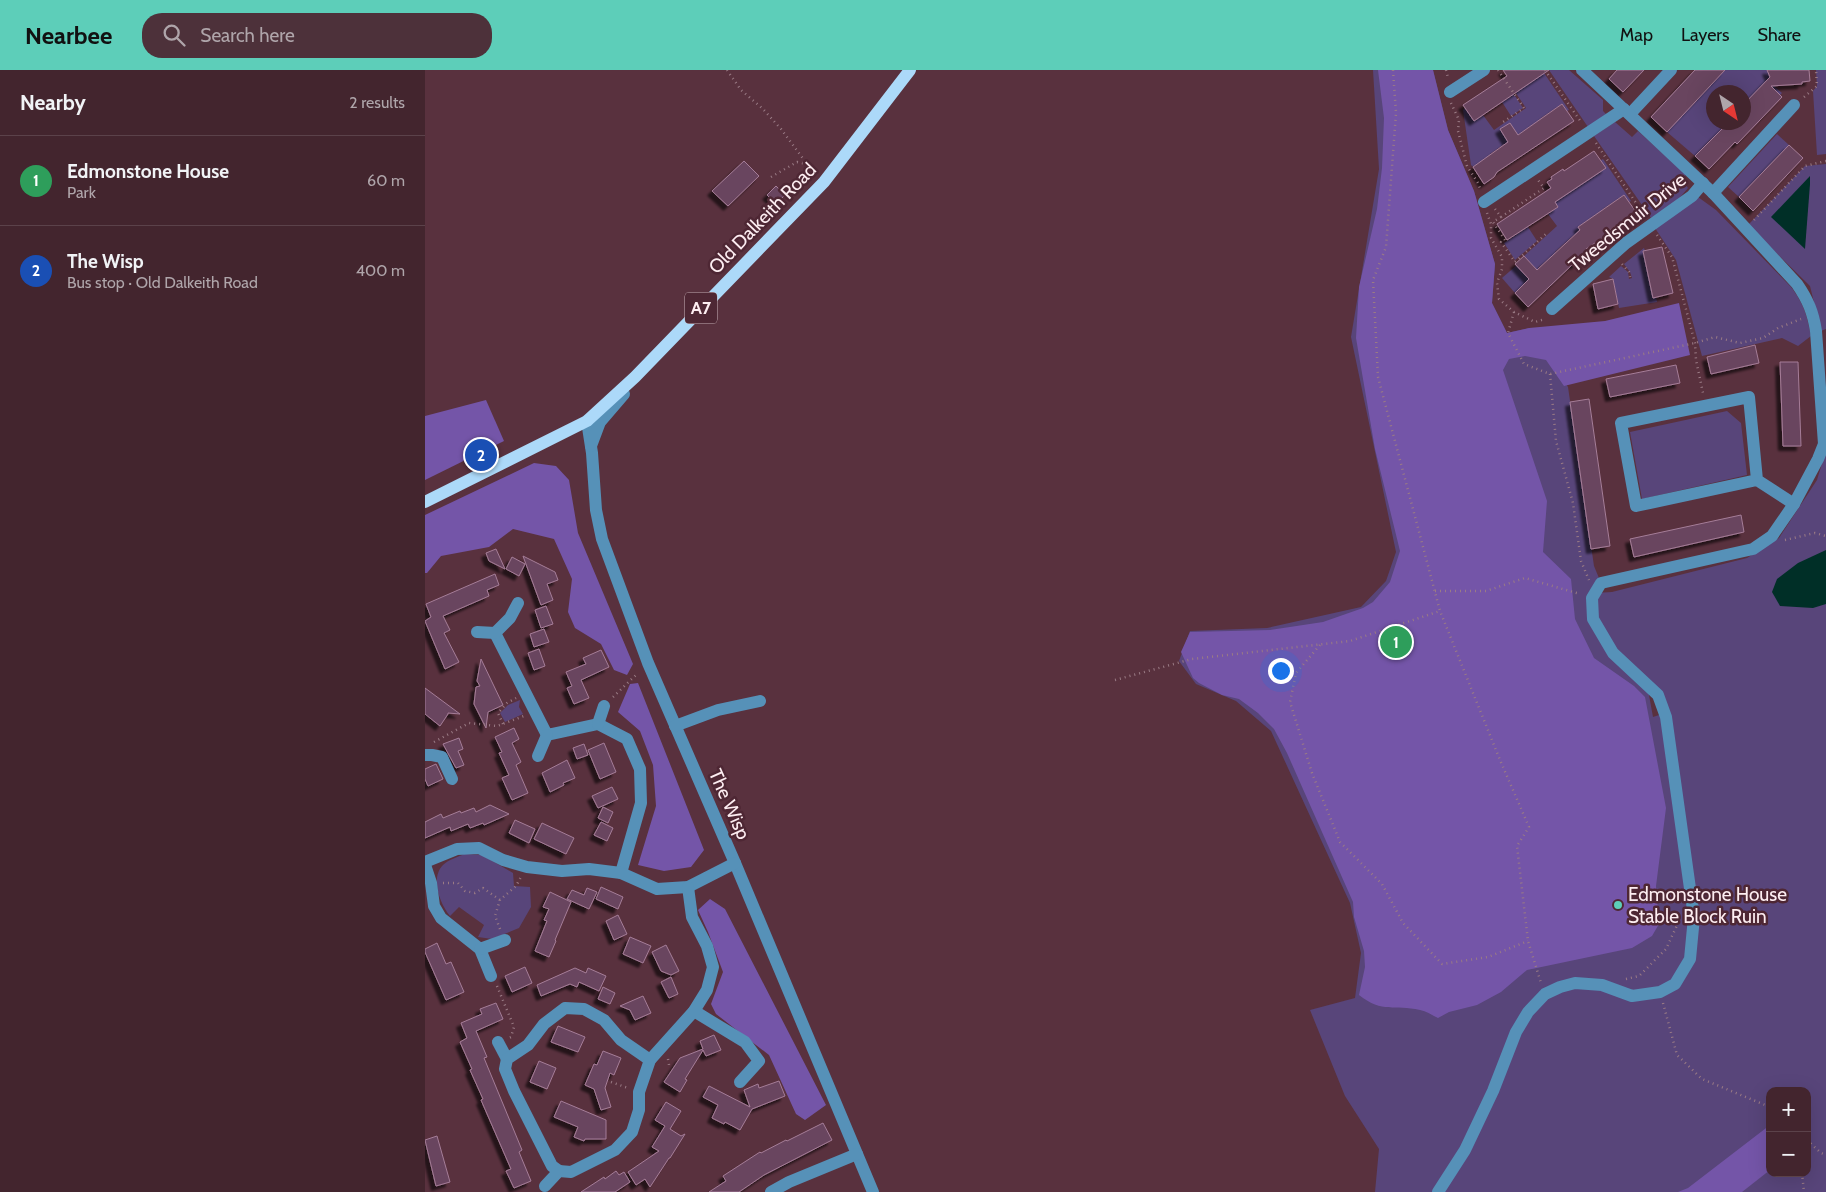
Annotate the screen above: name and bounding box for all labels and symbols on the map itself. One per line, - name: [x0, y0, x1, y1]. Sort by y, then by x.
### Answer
- north arrow: [1706, 85, 1751, 130]
- street label: Old Dalkeith Road: [704, 158, 821, 278]
- street label: Tweedsmuir Drive: [1564, 168, 1691, 277]
- road number: A7: [685, 292, 717, 324]
- pin: 2: [465, 436, 497, 474]
- pin: 1: [1380, 623, 1412, 661]
- your location: [1268, 658, 1294, 684]
- street label: The Wisp: [704, 765, 755, 843]
- place label: Edmonstone House Stable Block Ruin: [1628, 883, 1787, 928]
- marker: Edmonstone House Stable Block Ruin: [1612, 899, 1624, 911]

